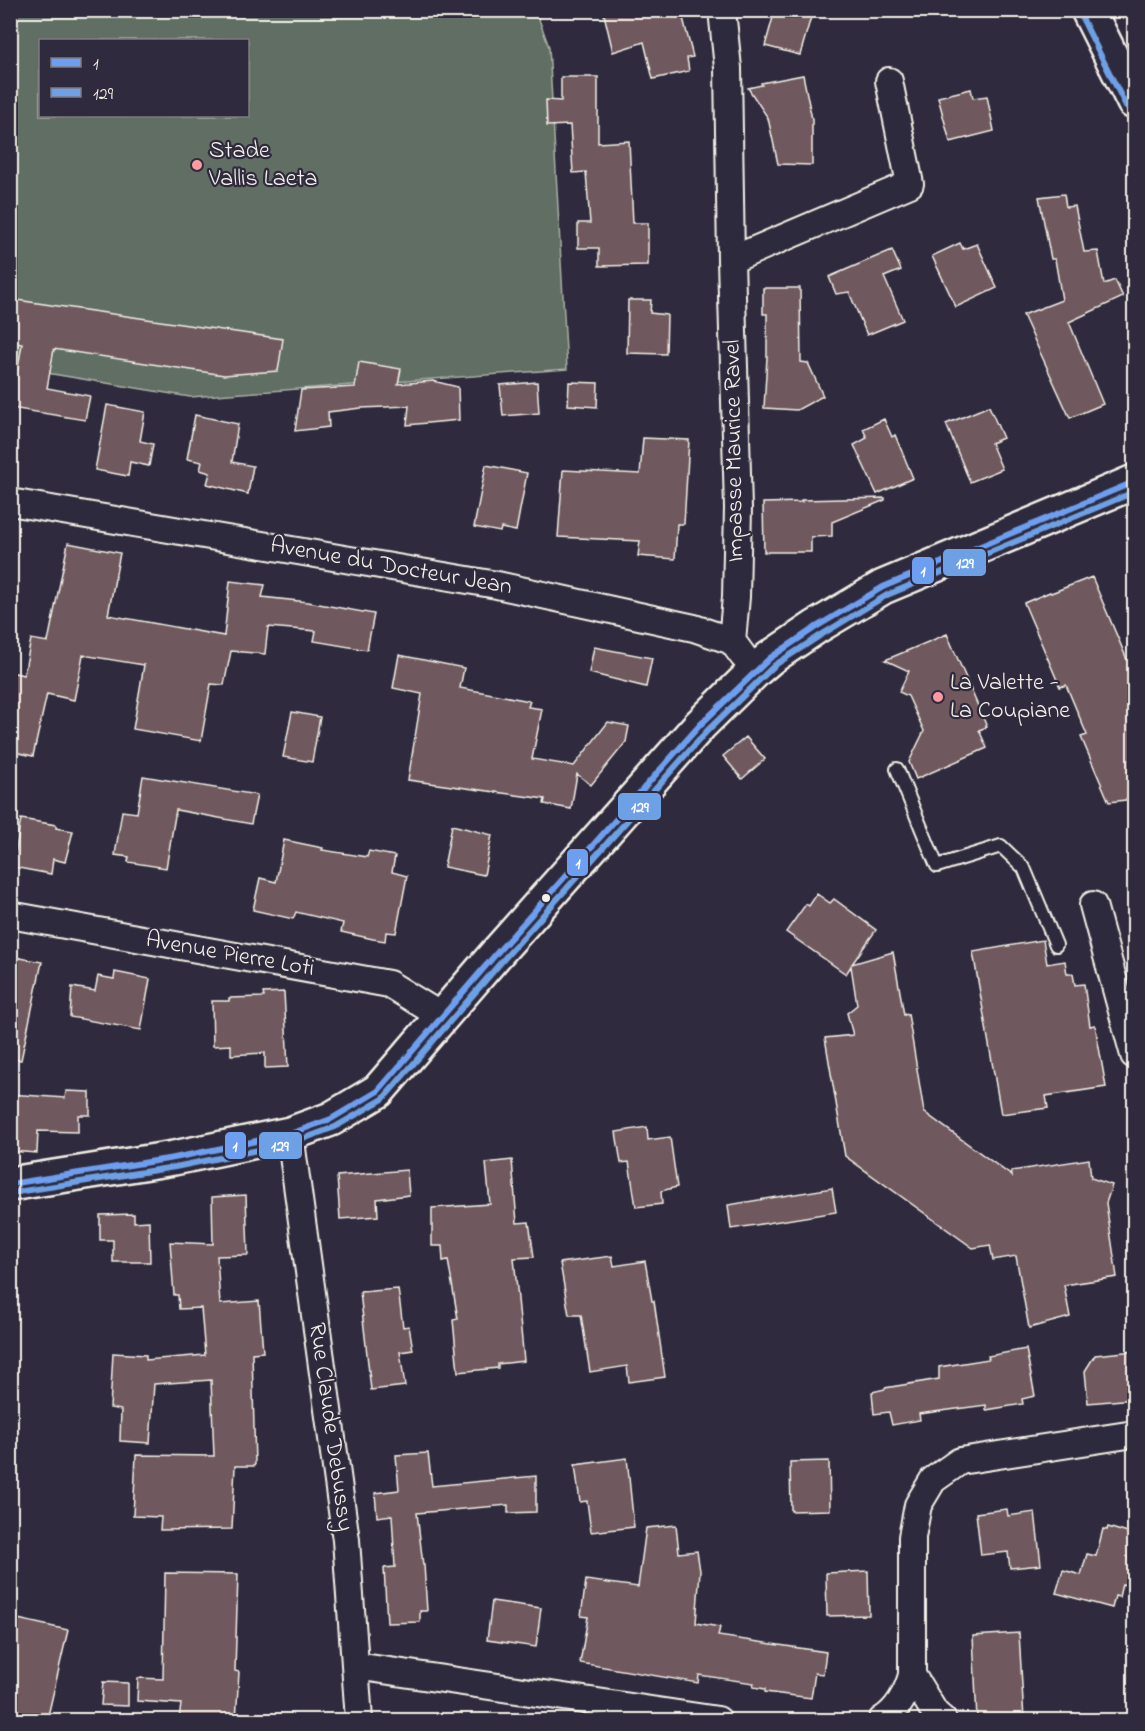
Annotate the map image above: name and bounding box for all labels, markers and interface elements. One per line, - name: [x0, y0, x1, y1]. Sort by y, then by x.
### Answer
- legend: [39, 39, 249, 117]
- text: 1: [93, 52, 99, 78]
- text: 129: [93, 82, 114, 108]
- place label: Stade Vallis Laeta: [208, 134, 317, 197]
- marker: Stade Vallis Laeta: [190, 158, 204, 172]
- street label: Impasse Maurice Ravel: [716, 339, 754, 563]
- street label: Avenue du Docteur Jean: [267, 529, 515, 605]
- line badge: 129: [942, 548, 987, 577]
- text: 129: [956, 552, 974, 576]
- line badge: 1: [911, 556, 935, 585]
- text: 1: [920, 560, 926, 584]
- place label: La Valette - La Coupiane: [950, 666, 1070, 729]
- marker: La Valette - La Coupiane: [931, 690, 945, 704]
- line badge: 129: [617, 792, 662, 821]
- text: 129: [631, 796, 649, 820]
- line badge: 1: [566, 848, 589, 877]
- text: 1: [575, 852, 581, 876]
- unlabelled marker: [540, 892, 552, 904]
- street label: Avenue Pierre Loti: [143, 923, 317, 987]
- line badge: 1: [224, 1131, 247, 1160]
- line badge: 129: [258, 1131, 303, 1160]
- text: 1: [232, 1135, 238, 1159]
- text: 129: [271, 1135, 289, 1159]
- street label: Rue Claude Debussy: [297, 1320, 362, 1534]

